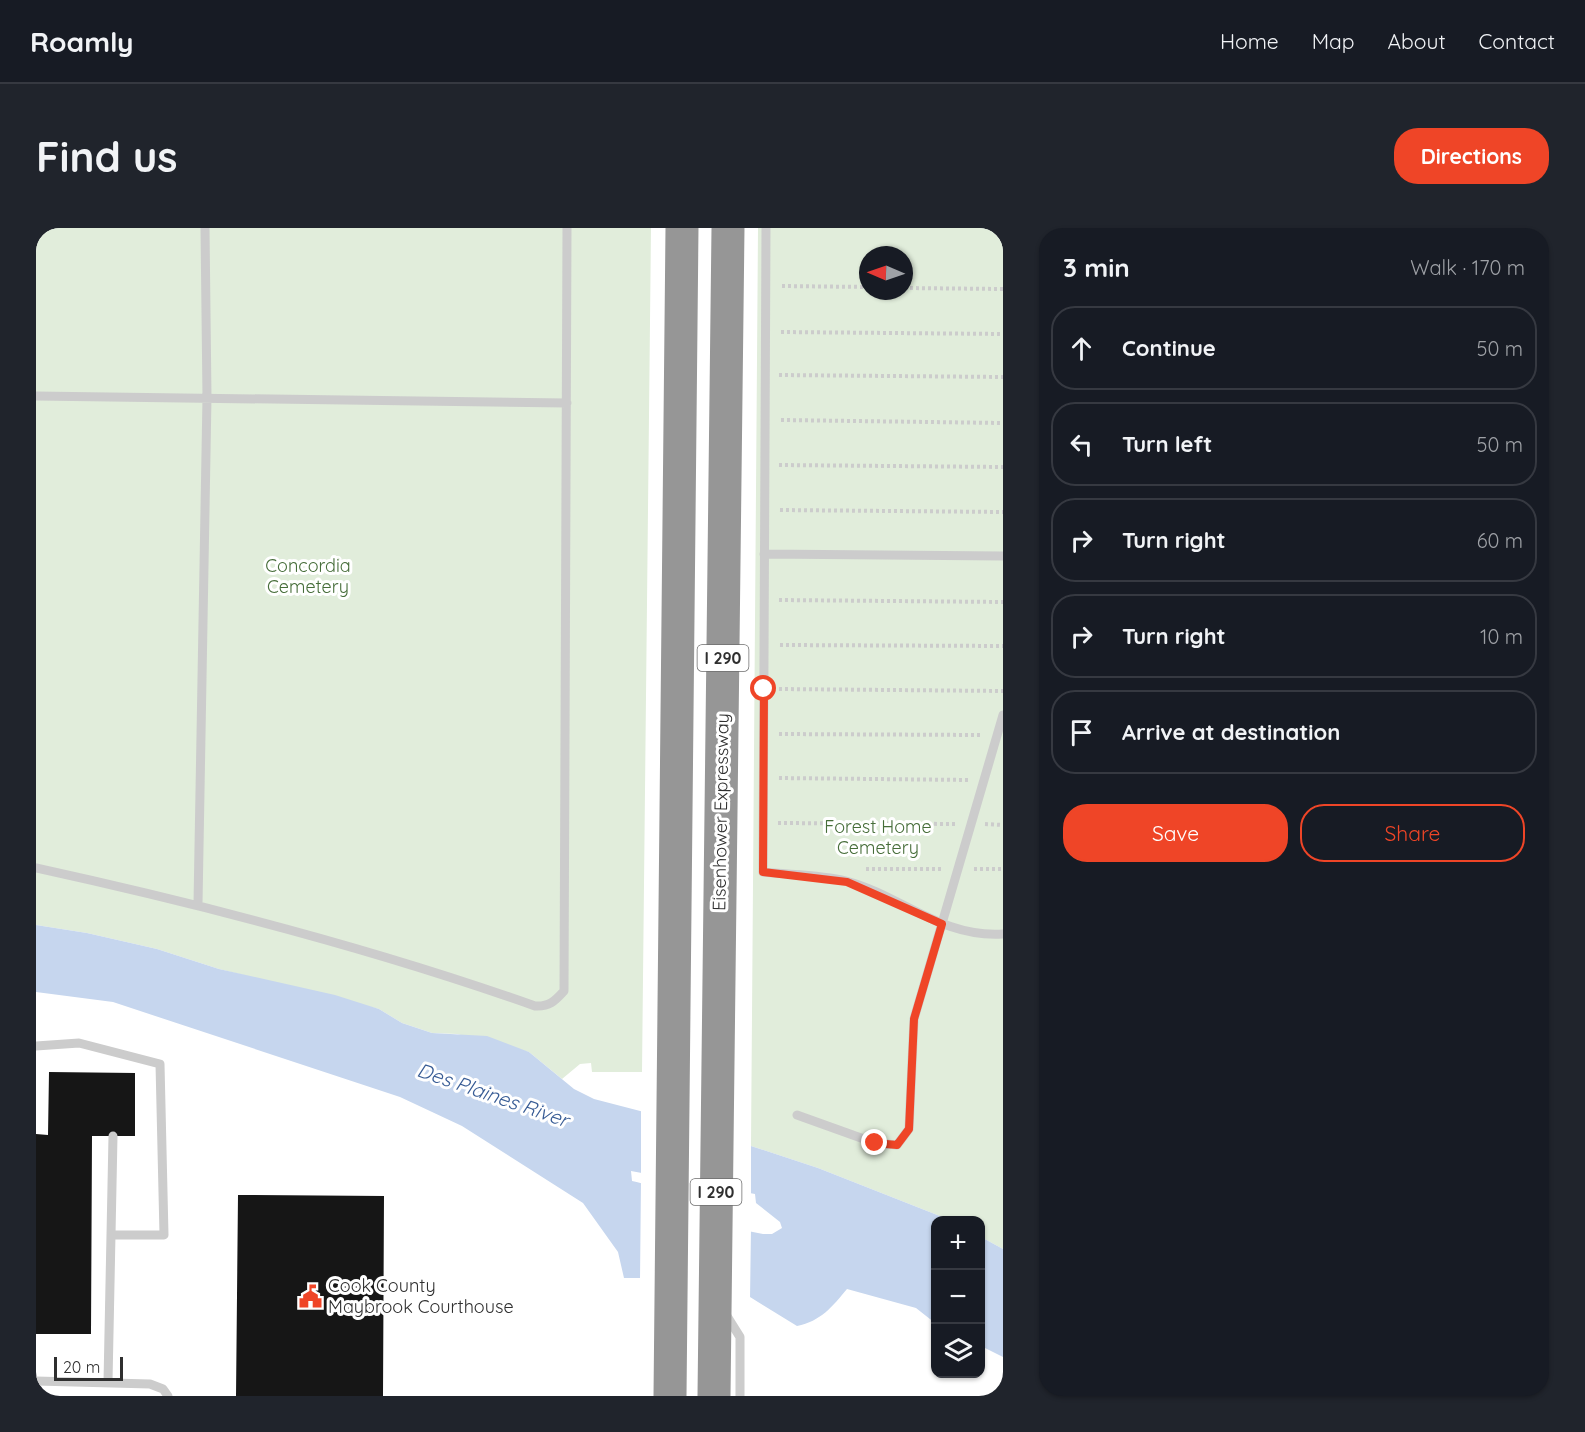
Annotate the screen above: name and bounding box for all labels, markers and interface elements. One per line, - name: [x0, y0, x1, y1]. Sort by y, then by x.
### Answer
- text: Roamly: [30, 24, 134, 59]
- text: Home: [1220, 28, 1279, 54]
- text: Map: [1312, 28, 1355, 54]
- text: About: [1388, 28, 1446, 54]
- text: Contact: [1479, 28, 1555, 54]
- button: Directions: [1394, 128, 1549, 184]
- text: Find us: [36, 130, 178, 183]
- north arrow: [859, 246, 913, 300]
- text: 3 min: [1063, 251, 1130, 284]
- text: Walk · 170 m: [1410, 255, 1525, 280]
- icon: ahead: [1065, 332, 1098, 365]
- text: Continue: [1122, 334, 1216, 362]
- text: 50 m: [1477, 336, 1523, 361]
- icon: left: [1065, 428, 1098, 461]
- text: Turn left: [1122, 430, 1212, 458]
- text: 50 m: [1477, 432, 1523, 457]
- icon: right: [1065, 524, 1098, 557]
- text: Turn right: [1122, 526, 1226, 554]
- text: 60 m: [1477, 528, 1523, 553]
- park label: Concordia Cemetery: [265, 554, 351, 598]
- icon: right: [1065, 620, 1098, 653]
- text: Turn right: [1122, 622, 1226, 650]
- text: 10 m: [1480, 624, 1523, 649]
- road number: I 290: [698, 645, 748, 671]
- route start: [750, 675, 776, 701]
- street label: Eisenhower Expressway: [707, 713, 734, 911]
- icon: arrive: [1065, 716, 1098, 749]
- text: Arrive at destination: [1122, 718, 1340, 746]
- button: Save: [1063, 804, 1288, 862]
- button: Share: [1300, 804, 1525, 862]
- park label: Forest Home Cemetery: [824, 815, 932, 859]
- water label: Des Plaines River: [414, 1057, 574, 1133]
- route end: [861, 1129, 887, 1155]
- road number: I 290: [690, 1179, 742, 1205]
- map controls: [931, 1216, 985, 1378]
- button: +: [931, 1216, 985, 1270]
- button: −: [931, 1270, 985, 1324]
- place label: Cook County Maybrook Courthouse: [328, 1274, 514, 1318]
- public building icon: Cook County Maybrook Courthouse: [297, 1283, 323, 1309]
- button: layers: [931, 1324, 985, 1378]
- scale bar: [54, 1354, 123, 1382]
- text: 20 m: [63, 1357, 100, 1377]

